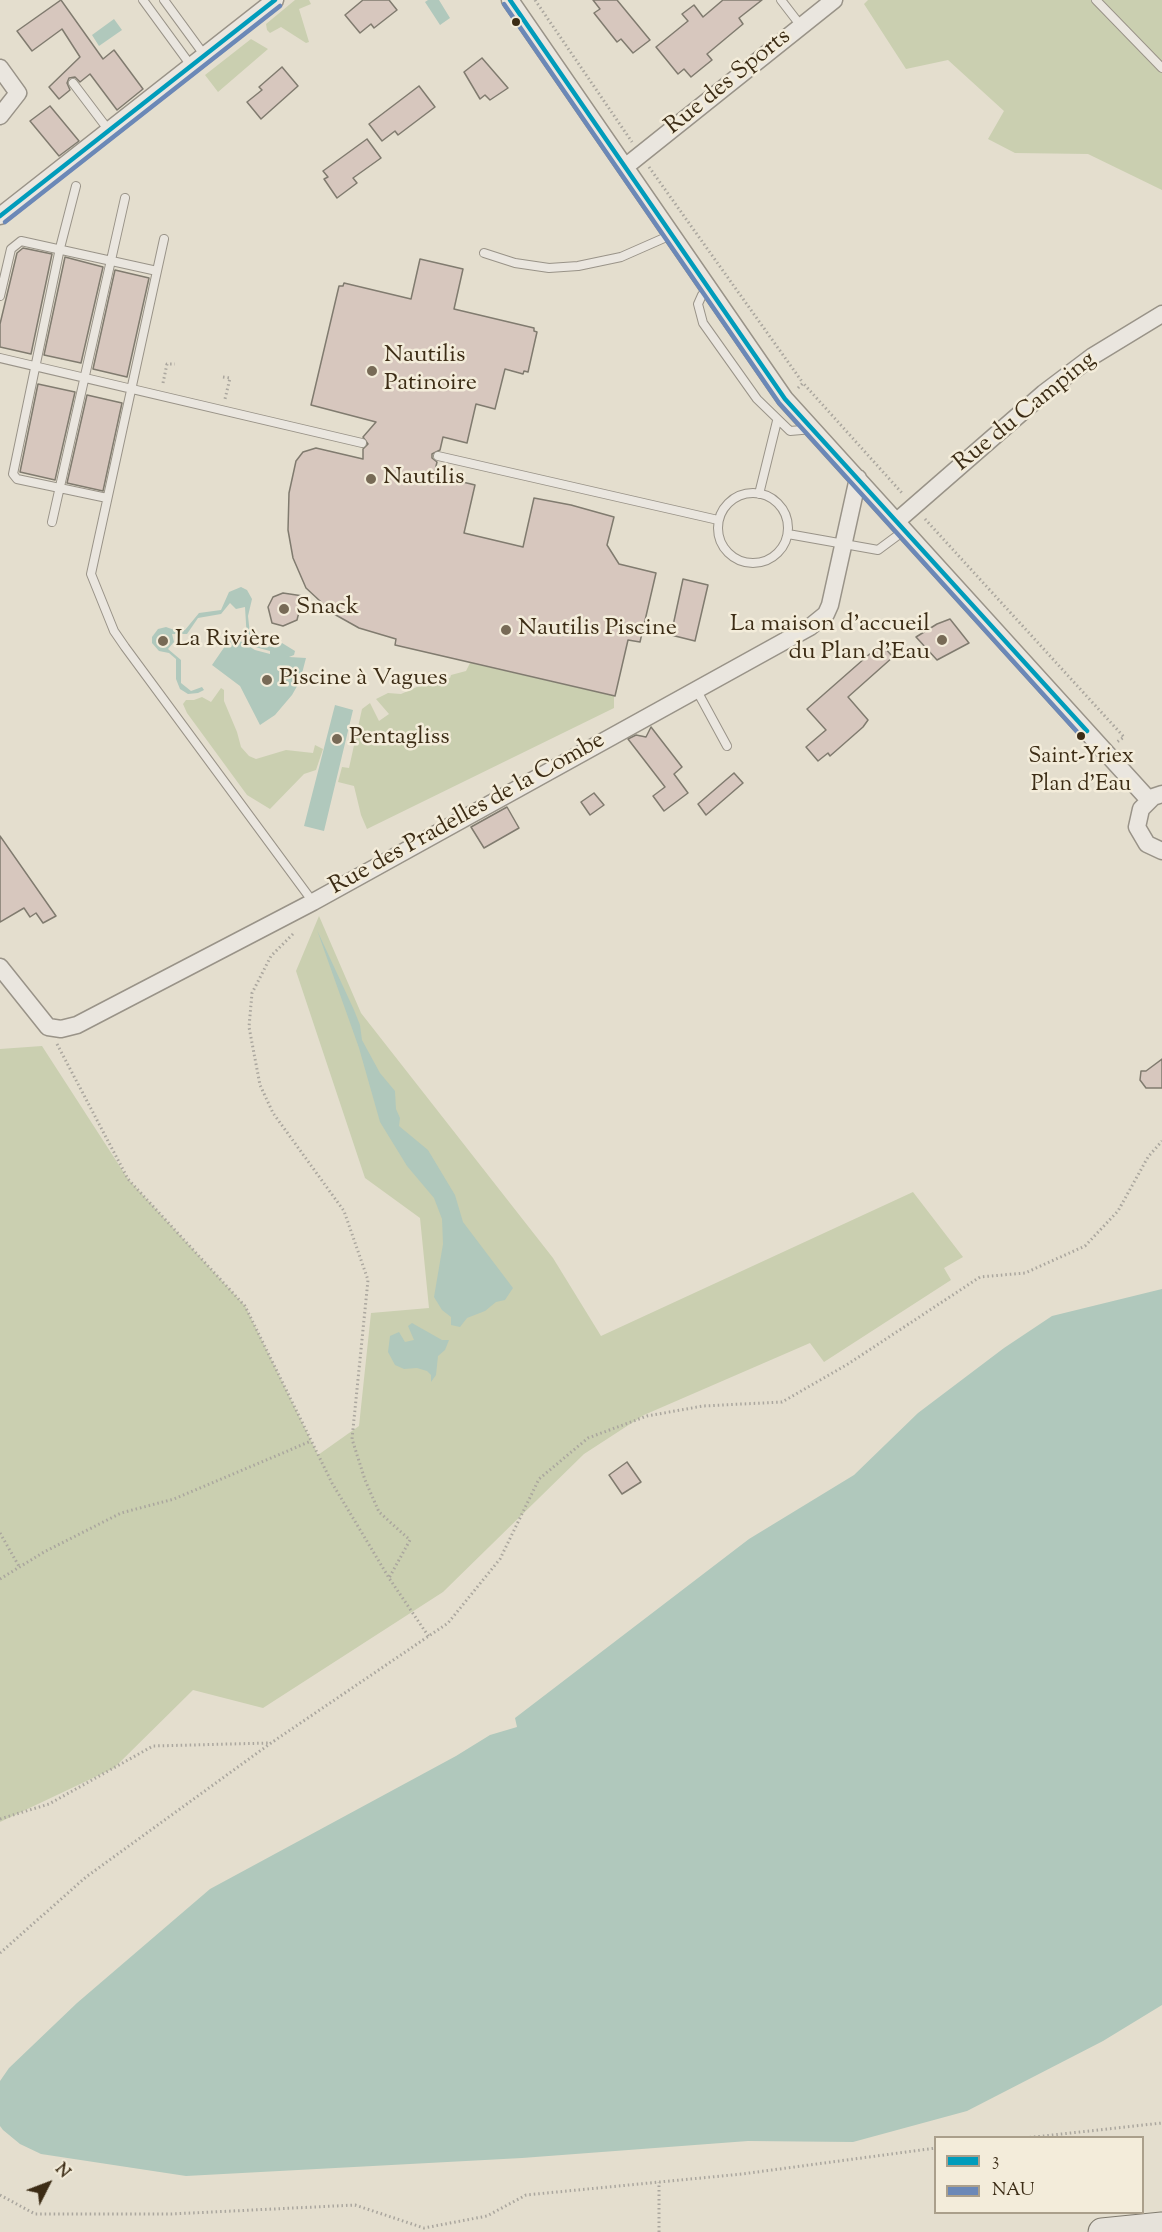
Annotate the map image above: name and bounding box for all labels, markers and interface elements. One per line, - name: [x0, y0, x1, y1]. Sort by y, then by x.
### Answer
- unlabelled marker: [510, 16, 522, 28]
- street label: Rue des Sports: [660, 24, 798, 142]
- place label: Nautilis Patinoire: [384, 343, 477, 399]
- street label: Rue du Camping: [949, 347, 1103, 479]
- marker: Nautilis Patinoire: [365, 364, 379, 378]
- place label: Nautilis: [383, 465, 465, 493]
- marker: Nautilis: [364, 472, 378, 486]
- place label: Snack: [296, 595, 359, 623]
- marker: Snack: [277, 602, 291, 616]
- place label: La maison d’accueil du Plan d’Eau: [730, 612, 930, 668]
- place label: Nautilis Piscine: [518, 616, 677, 644]
- marker: Nautilis Piscine: [499, 623, 513, 637]
- place label: La Rivière: [175, 627, 280, 655]
- marker: La maison d’accueil du Plan d’Eau: [935, 633, 949, 647]
- marker: La Rivière: [156, 634, 170, 648]
- place label: Piscine à Vagues: [279, 666, 447, 694]
- marker: Piscine à Vagues: [260, 673, 274, 687]
- place label: Pentagliss: [349, 725, 450, 753]
- street label: Rue des Pradelles de la Combe: [325, 727, 611, 903]
- marker: Saint-Yriex Plan d'Eau: [1075, 730, 1087, 742]
- marker: Pentagliss: [330, 732, 344, 746]
- place label: Saint-Yriex Plan d'Eau: [1028, 745, 1134, 796]
- legend: [934, 2136, 1144, 2214]
- text: 3: [992, 2148, 999, 2174]
- north arrow: [18, 2154, 78, 2214]
- text: N: [49, 2159, 75, 2184]
- text: NAU: [992, 2178, 1034, 2204]

